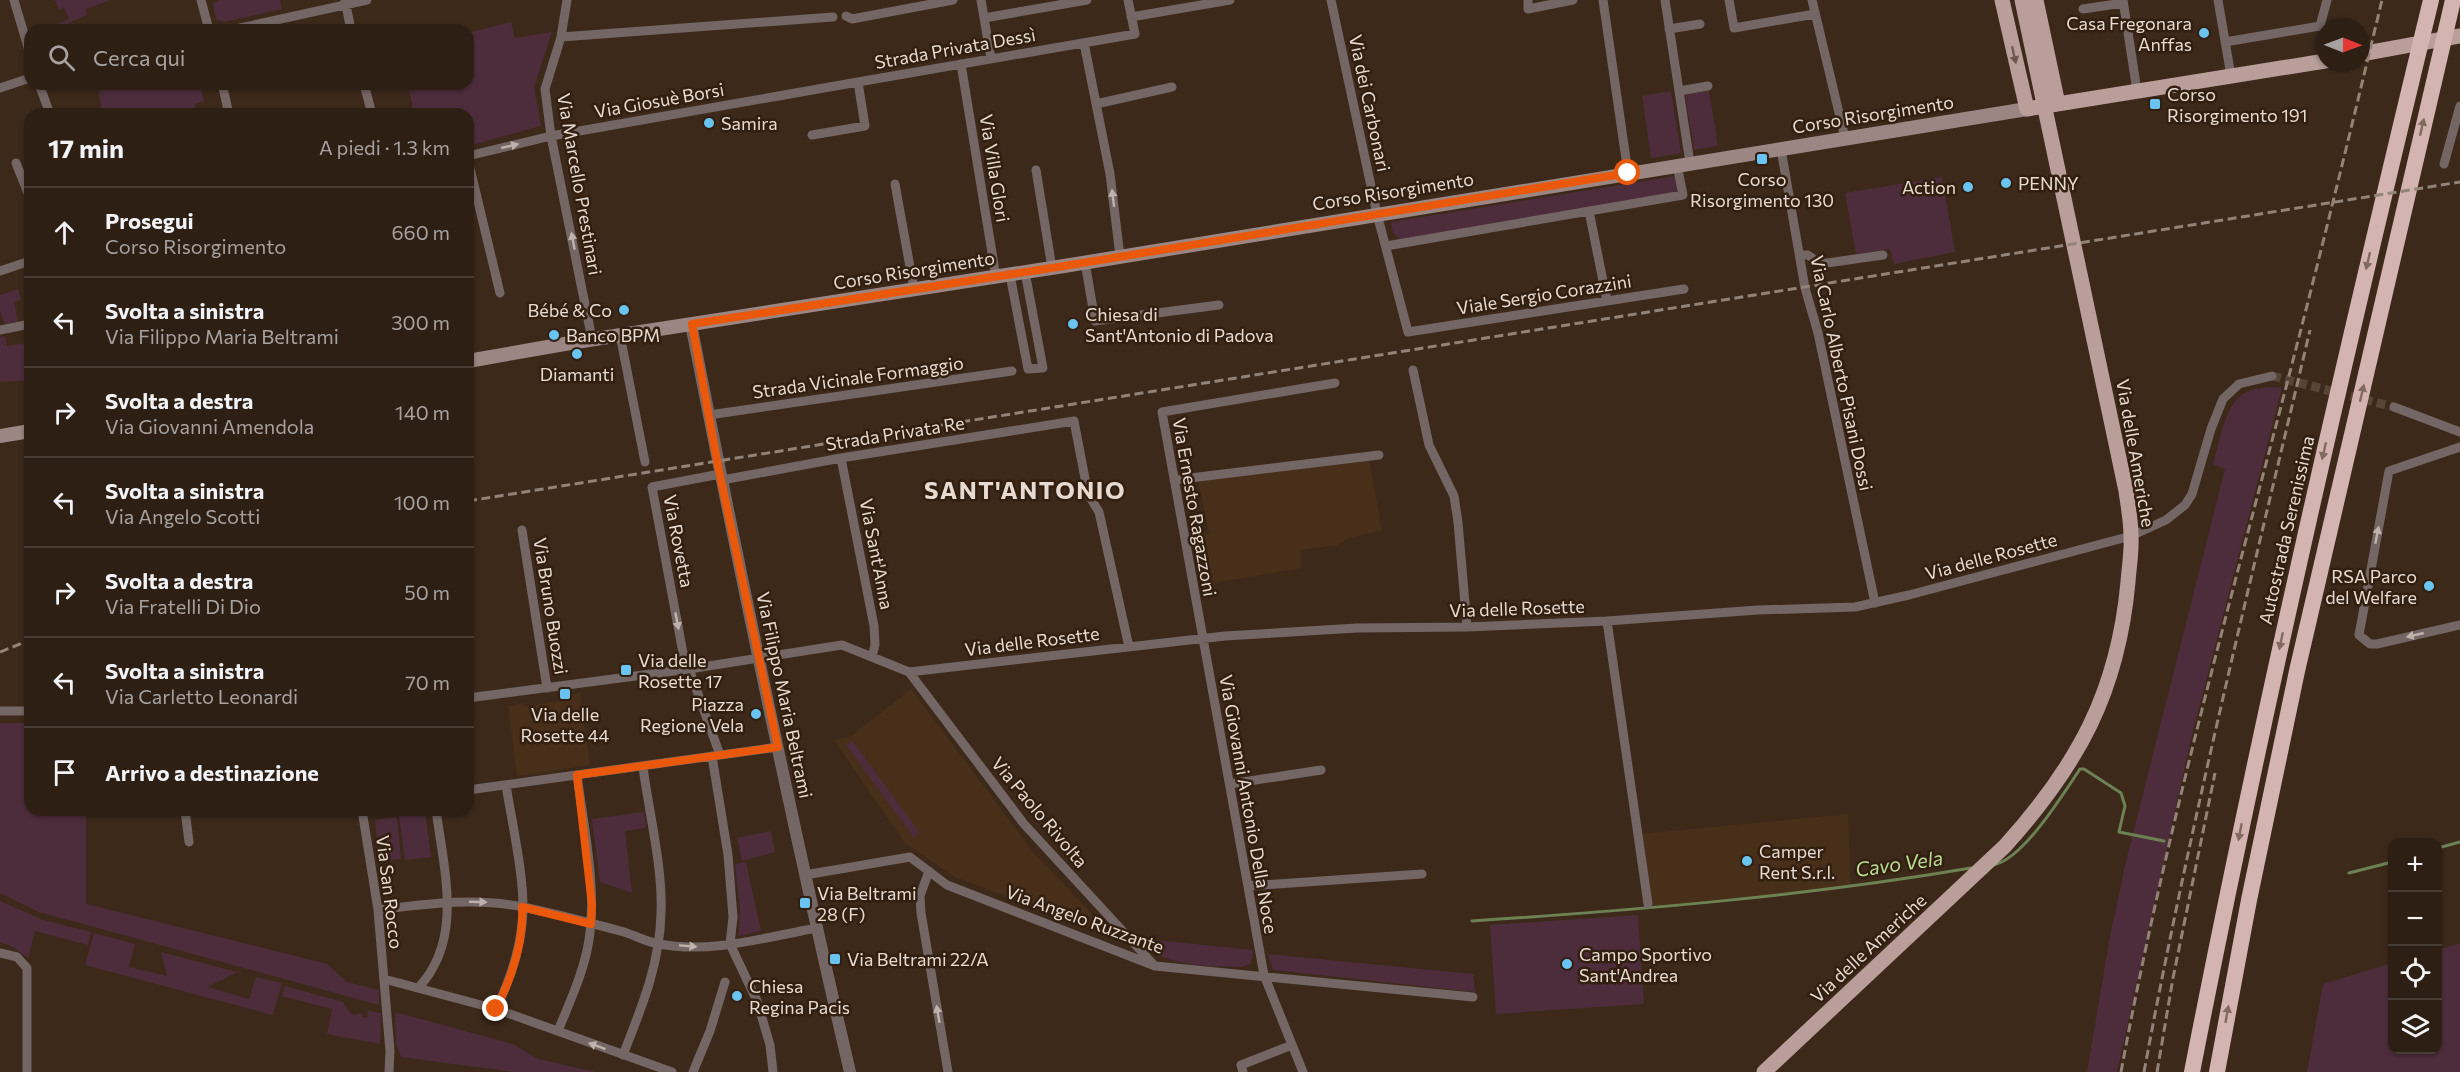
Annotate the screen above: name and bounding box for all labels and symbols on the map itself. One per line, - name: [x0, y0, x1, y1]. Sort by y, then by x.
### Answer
- place label: Casa Fregonara Anffas: [2066, 12, 2192, 55]
- north arrow: [2316, 18, 2370, 72]
- street label: Strada Privata Dessì: [873, 23, 1037, 73]
- marker: Casa Fregonara Anffas: [2197, 26, 2211, 40]
- street label: Via dei Carbonari: [1345, 32, 1395, 174]
- one-way arrow: [2010, 45, 2020, 64]
- street label: Via Giosuè Borsi: [592, 78, 726, 122]
- place label: Corso Risorgimento 191: [2167, 83, 2308, 126]
- street label: Corso Risorgimento: [1791, 90, 1955, 138]
- street label: Via Marcello Prestinari: [553, 91, 607, 277]
- marker: Corso Risorgimento 191: [2148, 97, 2162, 111]
- place label: Samira: [721, 112, 778, 134]
- street label: Via Villa Glori: [976, 112, 1014, 224]
- marker: Samira: [702, 116, 716, 130]
- one-way arrow: [2418, 118, 2428, 136]
- one-way arrow: [500, 140, 519, 150]
- marker: Corso Risorgimento 130: [1755, 152, 1769, 166]
- route start: [1614, 159, 1640, 185]
- street label: Corso Risorgimento: [1311, 167, 1475, 215]
- place label: Corso Risorgimento 130: [1690, 168, 1834, 211]
- place label: PENNY: [2018, 172, 2079, 194]
- place label: Action: [1902, 176, 1956, 198]
- marker: PENNY: [1999, 176, 2013, 190]
- marker: Action: [1961, 180, 1975, 194]
- one-way arrow: [1108, 189, 1117, 208]
- one-way arrow: [568, 231, 577, 250]
- street label: Corso Risorgimento: [832, 246, 996, 294]
- one-way arrow: [2363, 252, 2372, 271]
- street label: Via Carlo Alberto Pisani Dossi: [1806, 253, 1878, 493]
- street label: Viale Sergio Corazzini: [1455, 269, 1633, 319]
- place label: Bébé & Co: [528, 299, 612, 321]
- marker: Bébé & Co: [617, 303, 631, 317]
- place label: Chiesa di Sant'Antonio di Padova: [1085, 303, 1274, 346]
- marker: Chiesa di Sant'Antonio di Padova: [1066, 317, 1080, 331]
- place label: Banco BPM: [566, 324, 660, 346]
- marker: Banco BPM: [547, 328, 561, 342]
- marker: Diamanti: [570, 347, 584, 361]
- street label: Strada Vicinale Formaggio: [751, 351, 965, 403]
- place label: Diamanti: [540, 363, 614, 385]
- street label: Via delle Americhe: [2112, 377, 2160, 529]
- one-way arrow: [2358, 384, 2368, 402]
- street label: Strada Privata Re: [824, 411, 966, 455]
- street label: Via Ernesto Ragazzoni: [1168, 416, 1222, 598]
- street label: Autostrada Serenissima: [2254, 434, 2318, 626]
- one-way arrow: [2319, 442, 2329, 460]
- district label: SANT'ANTONIO: [924, 475, 1126, 504]
- street label: Via Rovetta: [659, 493, 699, 589]
- street label: Via Sant'Anna: [855, 497, 899, 611]
- one-way arrow: [2373, 525, 2382, 544]
- street label: Via delle Rosette: [1923, 528, 2059, 584]
- street label: Via Bruno Buozzi: [529, 536, 573, 676]
- place label: RSA Parco del Welfare: [2325, 565, 2417, 608]
- marker: RSA Parco del Welfare: [2422, 579, 2436, 593]
- street label: Via Filippo Maria Beltrami: [752, 590, 818, 800]
- street label: Via delle Rosette: [1449, 595, 1585, 621]
- one-way arrow: [673, 611, 682, 630]
- street label: Via delle Rosette: [963, 622, 1101, 660]
- one-way arrow: [2406, 631, 2424, 641]
- one-way arrow: [2276, 632, 2286, 650]
- place label: Via delle Rosette 17: [638, 649, 722, 692]
- marker: Via delle Rosette 17: [619, 663, 633, 677]
- street label: Via Giovanni Antonio Della Noce: [1215, 673, 1283, 935]
- marker: Via delle Rosette 44: [558, 687, 572, 701]
- place label: Piazza Regione Vela: [640, 693, 744, 736]
- place label: Via delle Rosette 44: [521, 703, 610, 746]
- marker: Piazza Regione Vela: [749, 707, 763, 721]
- street label: Via Paolo Rivolta: [987, 752, 1093, 872]
- one-way arrow: [2235, 822, 2244, 841]
- street label: Via San Rocco: [372, 834, 408, 950]
- place label: Camper Rent S.r.l.: [1759, 840, 1835, 883]
- water label: Cavo Vela: [1854, 845, 1944, 881]
- marker: Camper Rent S.r.l.: [1740, 854, 1754, 868]
- street label: Via Angelo Ruzzante: [1003, 880, 1167, 958]
- place label: Via Beltrami 28 (F): [817, 882, 917, 925]
- street label: Via delle Americhe: [1806, 889, 1930, 1007]
- marker: Via Beltrami 28 (F): [798, 896, 812, 910]
- one-way arrow: [468, 897, 487, 907]
- one-way arrow: [679, 941, 698, 951]
- place label: Campo Sportivo Sant'Andrea: [1579, 943, 1712, 986]
- place label: Via Beltrami 22/A: [847, 948, 989, 970]
- marker: Via Beltrami 22/A: [828, 952, 842, 966]
- marker: Campo Sportivo Sant'Andrea: [1560, 957, 1574, 971]
- place label: Chiesa Regina Pacis: [749, 975, 850, 1018]
- marker: Chiesa Regina Pacis: [730, 989, 744, 1003]
- route end: [482, 995, 508, 1021]
- one-way arrow: [933, 1005, 942, 1024]
- one-way arrow: [2223, 1005, 2232, 1024]
- one-way arrow: [588, 1040, 606, 1050]

